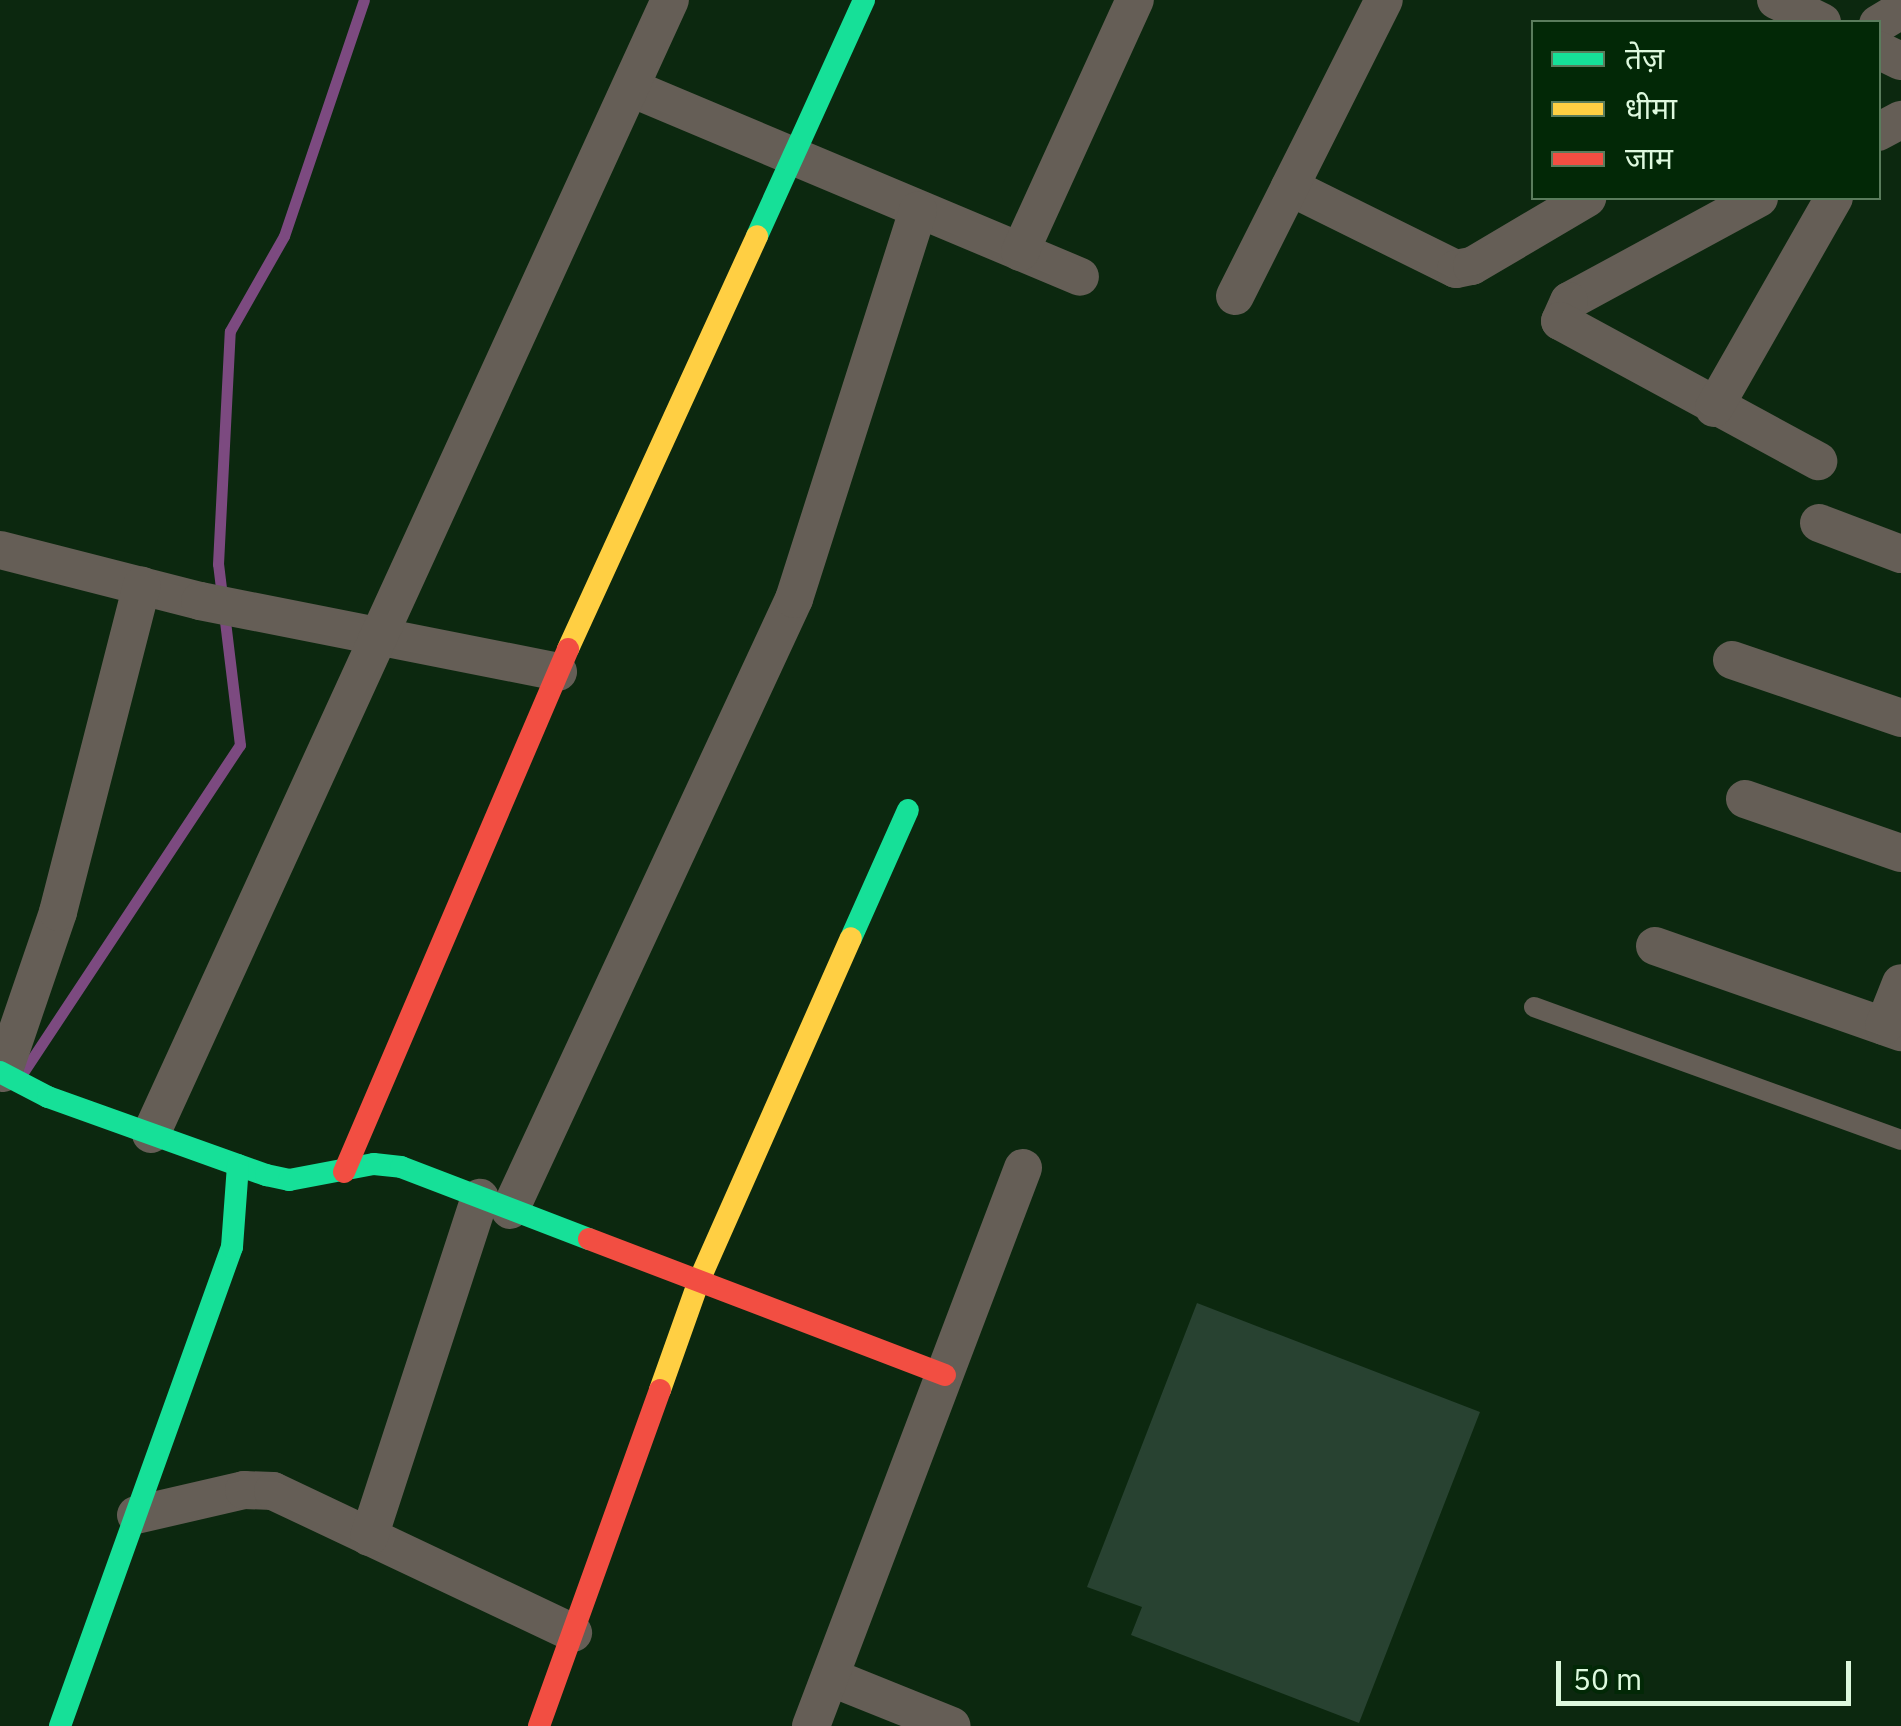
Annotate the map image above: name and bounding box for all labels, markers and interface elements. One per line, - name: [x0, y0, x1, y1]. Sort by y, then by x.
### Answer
- legend: [1531, 20, 1881, 200]
- text: तेज़: [1625, 38, 1664, 77]
- text: धीमा: [1625, 88, 1677, 127]
- text: जाम: [1625, 138, 1673, 177]
- scale bar: [1561, 1641, 1856, 1703]
- text: 50 m: [1573, 1659, 1642, 1698]

